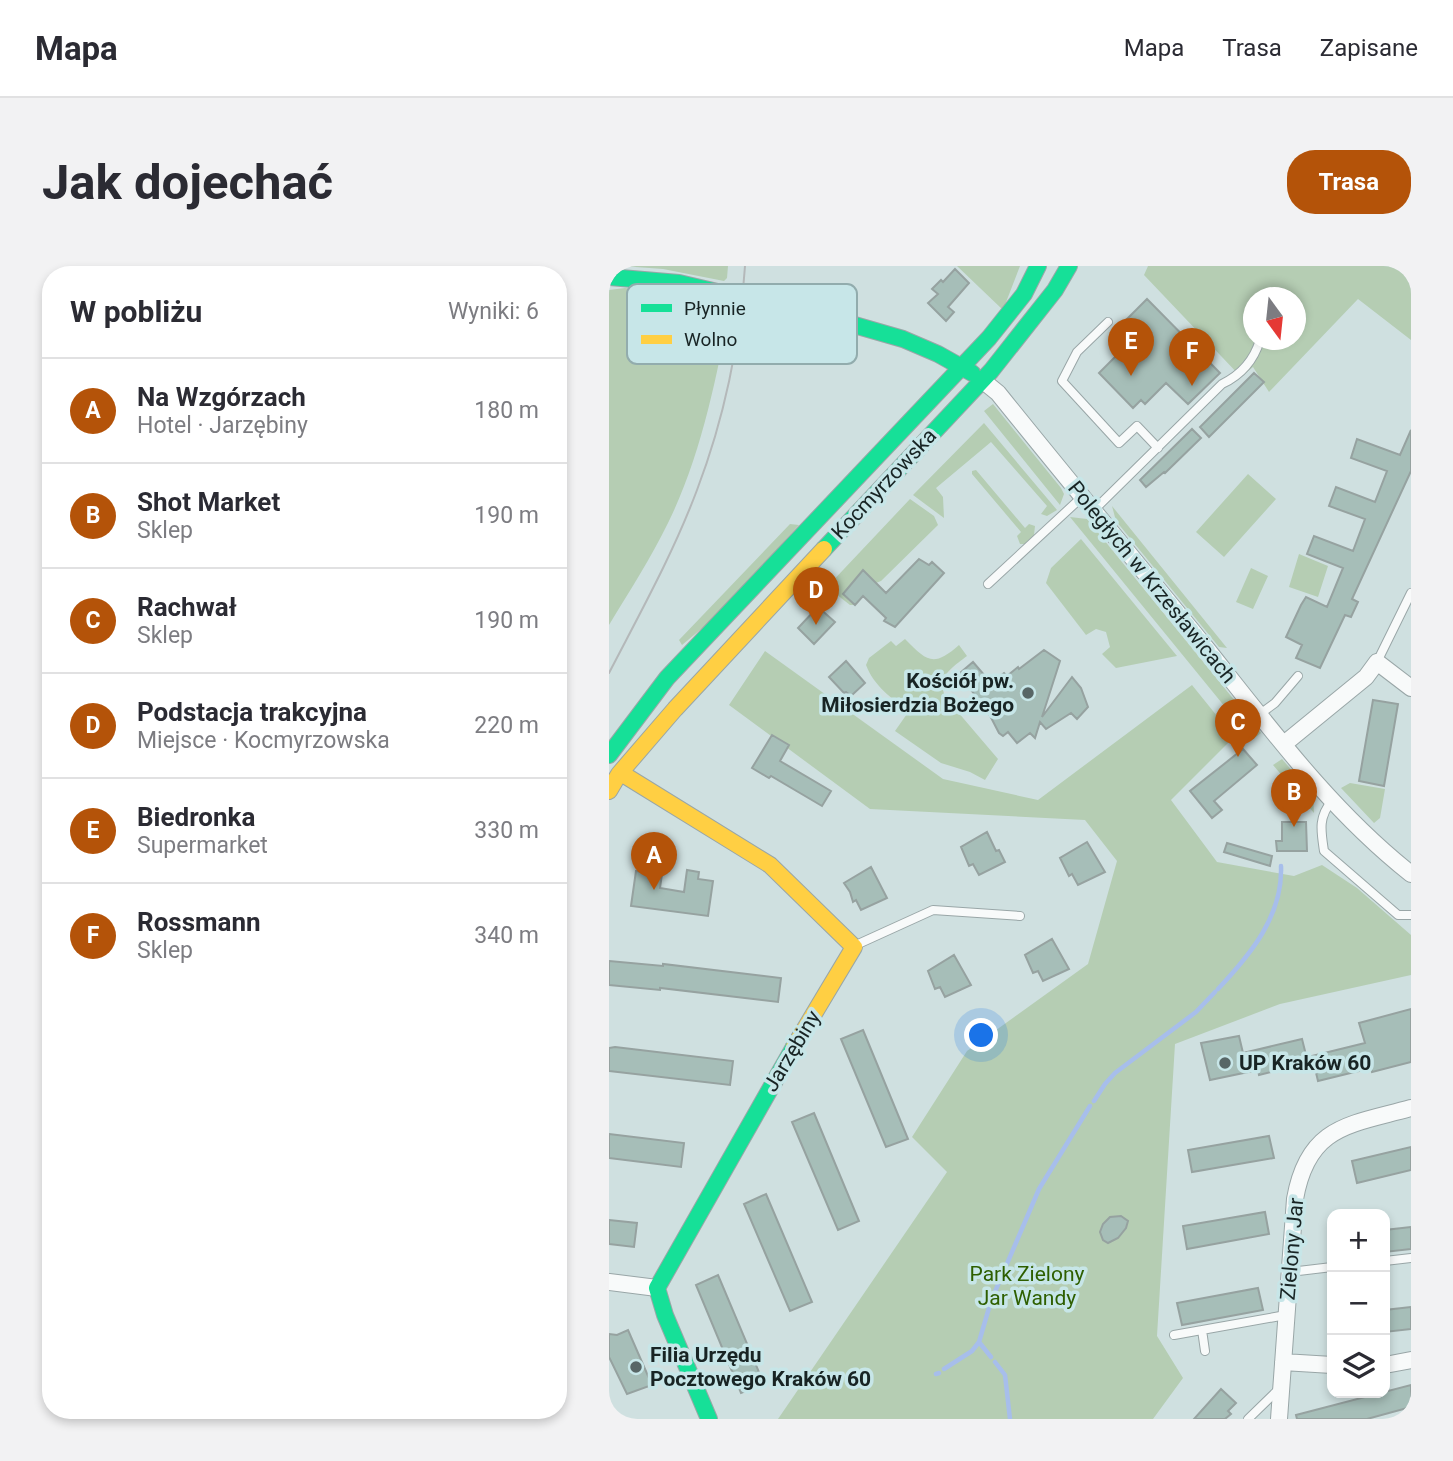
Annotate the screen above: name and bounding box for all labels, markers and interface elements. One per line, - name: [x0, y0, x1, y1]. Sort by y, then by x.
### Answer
- text: Mapa: [35, 29, 118, 68]
- text: Mapa: [1124, 34, 1184, 62]
- text: Trasa: [1222, 34, 1282, 62]
- text: Zapisane: [1320, 34, 1418, 62]
- button: Trasa: [1287, 150, 1411, 214]
- text: Jak dojechać: [42, 154, 333, 211]
- legend: [627, 284, 857, 364]
- north arrow: [1243, 287, 1306, 350]
- text: W pobliżu: [70, 294, 202, 329]
- text: Płynnie: [684, 297, 746, 320]
- text: Wyniki: 6: [448, 298, 539, 325]
- pin: E: [1108, 318, 1154, 376]
- text: Wolno: [684, 328, 737, 351]
- pin: F: [1169, 328, 1215, 386]
- text: Na Wzgórzach: [137, 382, 306, 412]
- text: A: [85, 397, 101, 424]
- text: 180 m: [474, 397, 539, 424]
- text: Hotel · Jarzębiny: [137, 412, 308, 439]
- street label: Kocmyrzowska: [827, 424, 941, 544]
- street label: Poległych w Krzesławicach: [1063, 476, 1241, 688]
- text: Shot Market: [137, 487, 280, 517]
- text: B: [86, 502, 100, 529]
- text: 190 m: [474, 502, 539, 529]
- text: Sklep: [137, 517, 193, 544]
- pin: D: [793, 567, 839, 625]
- text: Rachwał: [137, 592, 237, 622]
- text: C: [85, 607, 101, 634]
- text: 190 m: [474, 607, 539, 634]
- text: Sklep: [137, 622, 193, 649]
- place label: Kościół pw. Miłosierdzia Bożego: [821, 669, 1014, 717]
- marker: Kościół pw. Miłosierdzia Bożego: [1020, 685, 1036, 701]
- text: Podstacja trakcyjna: [137, 697, 367, 727]
- pin: C: [1215, 699, 1261, 757]
- text: D: [86, 712, 100, 739]
- text: 220 m: [474, 712, 539, 739]
- text: Miejsce · Kocmyrzowska: [137, 727, 390, 754]
- pin: B: [1271, 769, 1317, 827]
- text: Biedronka: [137, 802, 255, 832]
- text: E: [87, 817, 99, 844]
- text: 330 m: [474, 817, 539, 844]
- text: Supermarket: [137, 832, 268, 859]
- pin: A: [631, 832, 677, 890]
- text: Rossmann: [137, 907, 261, 937]
- text: F: [87, 922, 99, 949]
- text: 340 m: [474, 922, 539, 949]
- text: Sklep: [137, 937, 193, 964]
- street label: Jarzębiny: [759, 1006, 825, 1096]
- your location: [964, 1018, 998, 1052]
- place label: UP Kraków 60: [1239, 1051, 1371, 1075]
- marker: UP Kraków 60: [1217, 1055, 1233, 1071]
- street label: Zielony Jar: [1276, 1197, 1308, 1301]
- map controls: [1327, 1209, 1390, 1398]
- button: +: [1327, 1209, 1390, 1272]
- park label: Park Zielony Jar Wandy: [970, 1262, 1085, 1310]
- button: −: [1327, 1272, 1390, 1335]
- button: layers: [1327, 1335, 1390, 1398]
- place label: Filia Urzędu Pocztowego Kraków 60: [650, 1343, 871, 1391]
- marker: Filia Urzędu Pocztowego Kraków 60: [628, 1359, 644, 1375]

